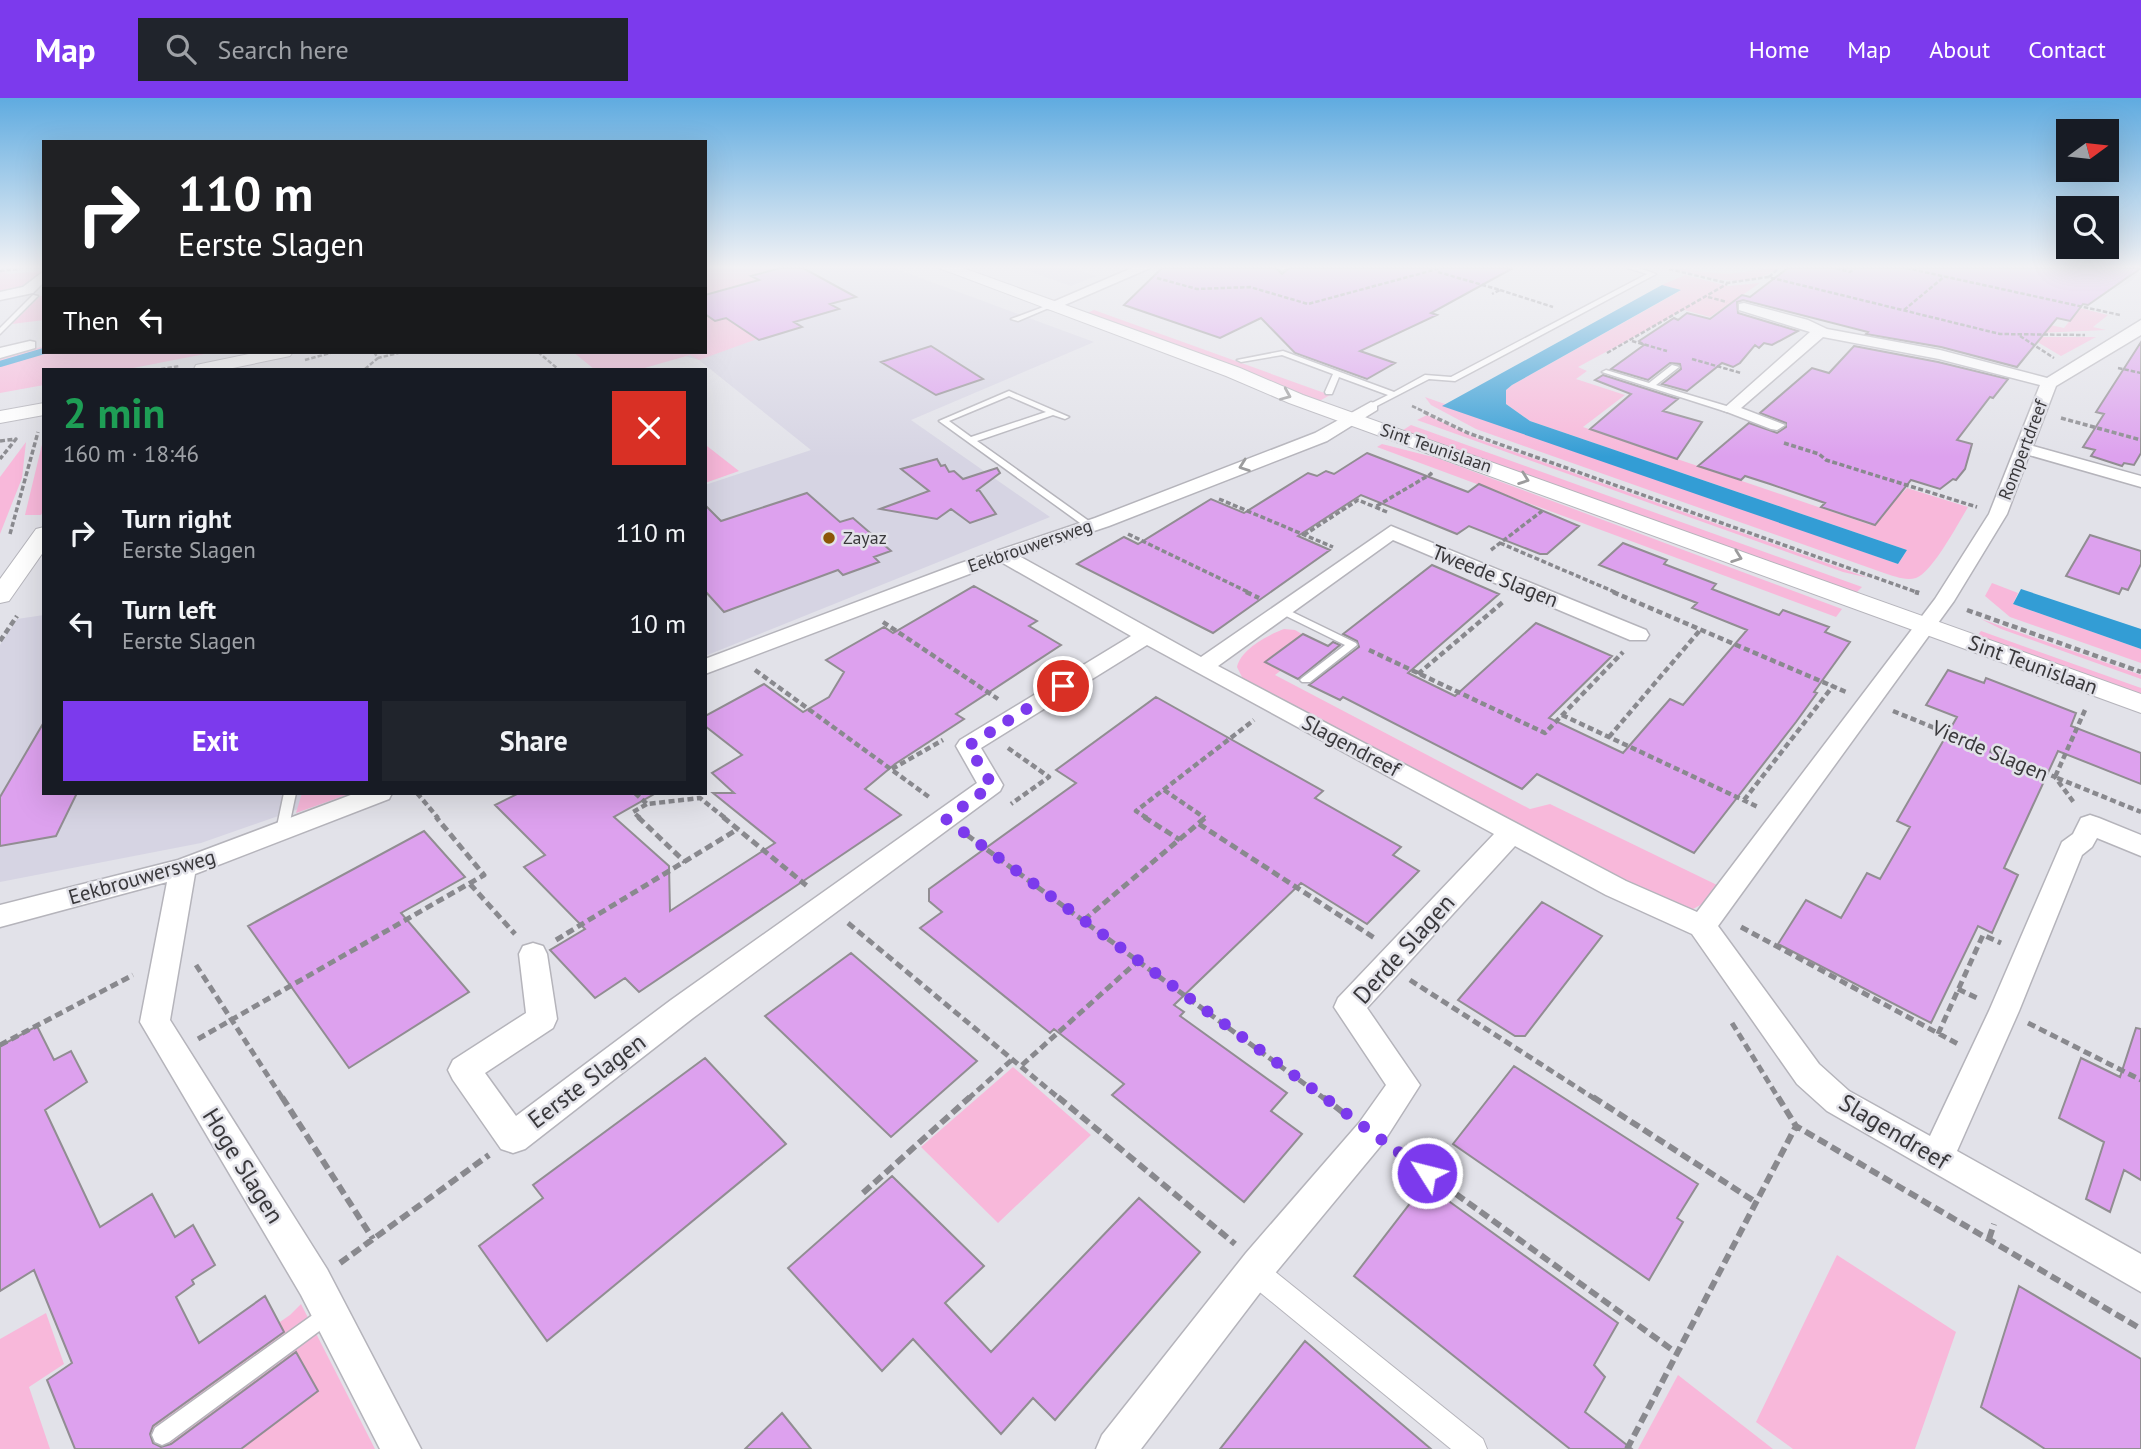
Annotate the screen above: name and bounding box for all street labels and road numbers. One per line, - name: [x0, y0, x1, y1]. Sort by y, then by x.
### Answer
- street label: Rompertdreef: [1993, 395, 2053, 503]
- street label: Sint Teunislaan: [1377, 418, 1495, 477]
- street label: Eekbrouwersweg: [965, 513, 1095, 578]
- street label: Tweede Slagen: [1428, 538, 1562, 613]
- street label: Sint Teunislaan: [1965, 629, 2102, 700]
- street label: Slagendreef: [1297, 708, 1406, 783]
- street label: Vierde Slagen: [1927, 713, 2053, 787]
- street label: Eekbrouwersweg: [65, 843, 219, 910]
- street label: Derde Slagen: [1346, 887, 1461, 1010]
- street label: Eerste Slagen: [522, 1026, 652, 1135]
- street label: Slagendreef: [1834, 1087, 1956, 1177]
- street label: Hoge Slagen: [196, 1102, 291, 1229]

